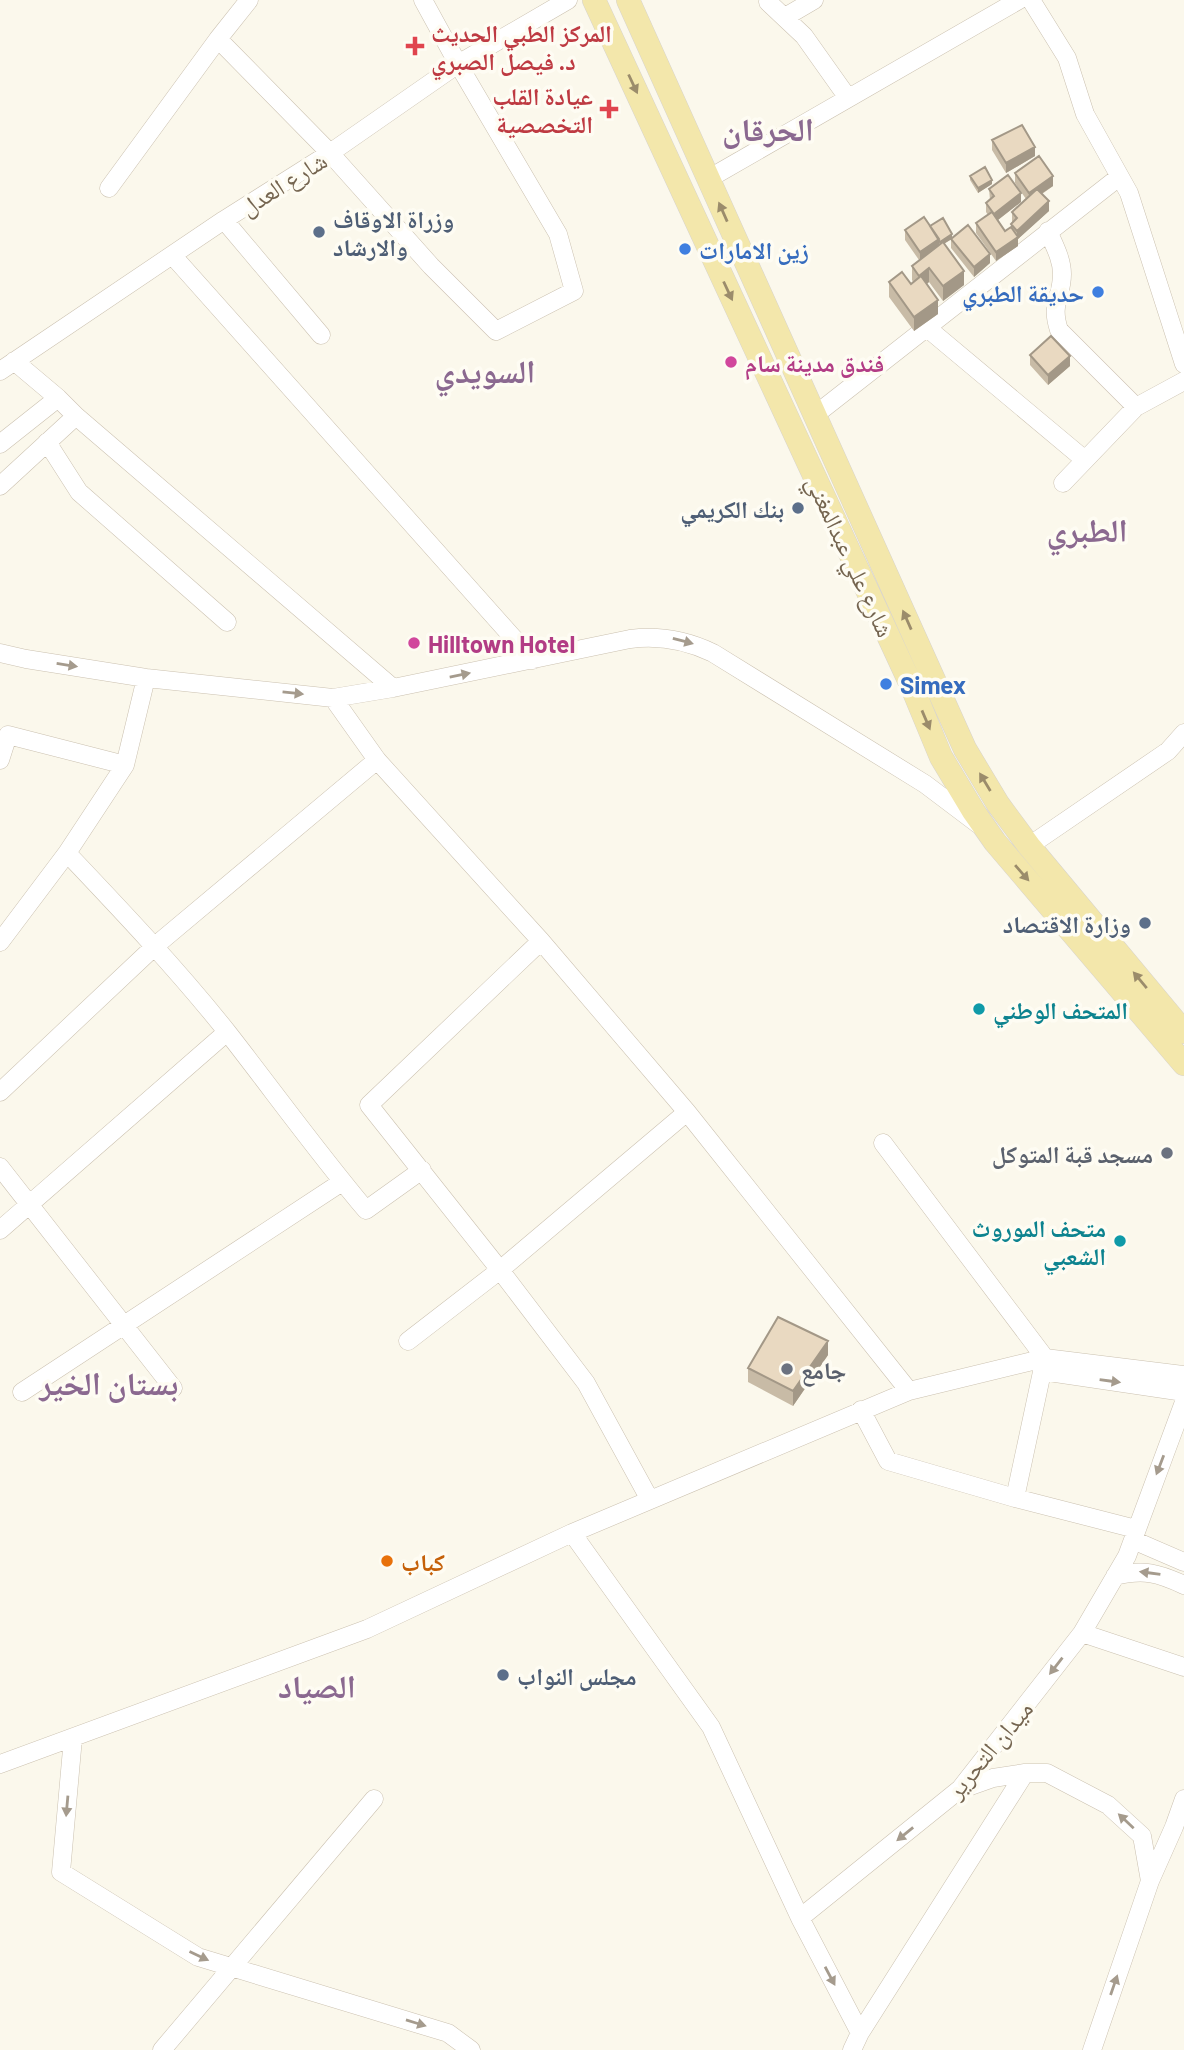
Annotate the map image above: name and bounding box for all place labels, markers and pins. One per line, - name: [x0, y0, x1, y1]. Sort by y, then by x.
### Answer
- place label: المركز الطبي الحديث د. فيصل الصبري: [431, 18, 612, 80]
- marker: المركز الطبي الحديث د. فيصل الصبري: [405, 36, 425, 56]
- place label: عيادة القلب التخصصية: [492, 81, 593, 138]
- marker: عيادة القلب التخصصية: [599, 99, 619, 119]
- place label: وزراة الاوقاف والارشاد: [333, 204, 454, 261]
- marker: وزراة الاوقاف والارشاد: [311, 224, 327, 240]
- place label: زين الامارات: [699, 235, 809, 265]
- marker: زين الامارات: [677, 241, 693, 257]
- place label: حديقة الطبري: [962, 278, 1084, 312]
- marker: حديقة الطبري: [1090, 284, 1106, 300]
- place label: فندق مدينة سام: [745, 348, 884, 381]
- marker: فندق مدينة سام: [723, 354, 739, 370]
- place label: بنك الكريمي: [680, 494, 784, 528]
- marker: بنك الكريمي: [790, 500, 806, 516]
- place label: Hilltown Hotel: [428, 629, 575, 658]
- marker: Hilltown Hotel: [406, 635, 422, 651]
- place label: Simex: [900, 670, 966, 699]
- marker: Simex: [878, 676, 894, 692]
- place label: وزارة الاقتصاد: [1003, 909, 1131, 938]
- marker: وزارة الاقتصاد: [1137, 915, 1153, 931]
- place label: المتحف الوطني: [993, 995, 1128, 1029]
- marker: المتحف الوطني: [971, 1001, 987, 1017]
- place label: مسجد قبة المتوكل: [992, 1139, 1153, 1169]
- marker: مسجد قبة المتوكل: [1159, 1145, 1175, 1161]
- place label: متحف الموروث الشعبي: [972, 1213, 1106, 1275]
- marker: متحف الموروث الشعبي: [1112, 1233, 1128, 1249]
- place label: جامع: [801, 1355, 846, 1387]
- marker: جامع: [779, 1361, 795, 1377]
- place label: كباب: [401, 1547, 445, 1576]
- marker: كباب: [379, 1553, 395, 1569]
- place label: مجلس النواب: [517, 1661, 637, 1691]
- marker: مجلس النواب: [495, 1667, 511, 1683]

